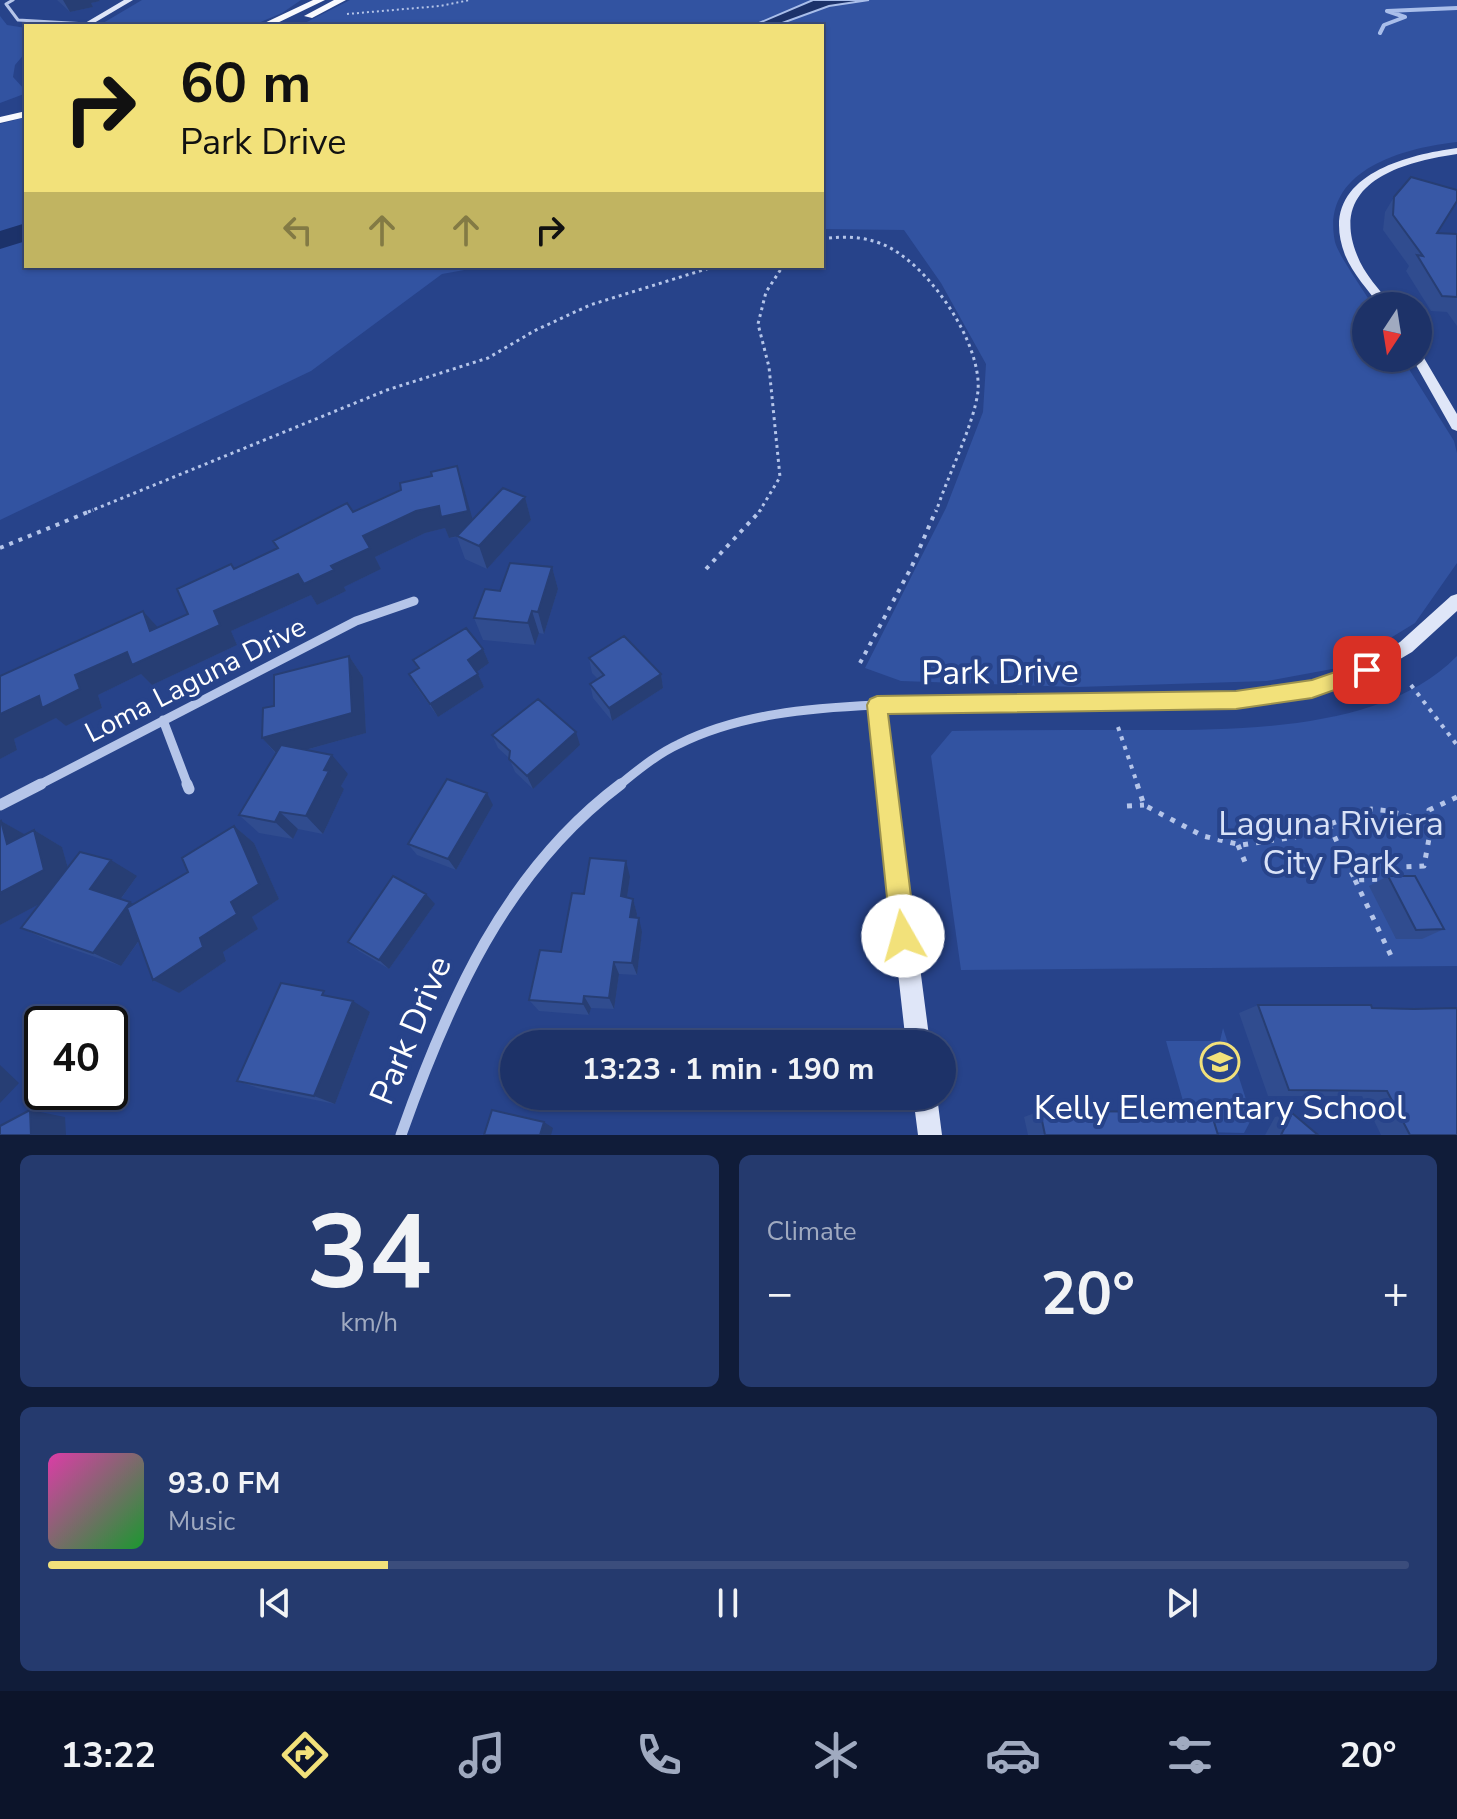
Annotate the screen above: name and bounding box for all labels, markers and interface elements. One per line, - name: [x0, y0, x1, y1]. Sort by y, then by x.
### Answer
- text: 60 m: [180, 45, 311, 122]
- icon: right: [48, 56, 152, 160]
- text: Park Drive: [180, 118, 347, 167]
- icon: left: [276, 208, 320, 252]
- icon: ahead: [360, 208, 404, 252]
- icon: ahead: [444, 208, 488, 252]
- icon: right: [528, 208, 572, 252]
- north arrow: [1352, 292, 1432, 372]
- map controls: [1352, 292, 1432, 372]
- street label: Loma Laguna Drive: [79, 608, 312, 752]
- pin: [1333, 636, 1401, 704]
- street label: Park Drive: [921, 648, 1079, 696]
- icon: arrive: [1345, 648, 1389, 692]
- park label: Laguna Riviera City Park: [1218, 801, 1444, 886]
- position arrow: [861, 894, 945, 978]
- street label: Park Drive: [359, 949, 463, 1112]
- speed limit sign: 40: [24, 1006, 128, 1110]
- school or university icon: Kelly Elementary School: [1199, 1041, 1241, 1083]
- text: 13:23 · 1 min · 190 m: [582, 1049, 874, 1090]
- place label: Kelly Elementary School: [1034, 1085, 1406, 1131]
- text: 34: [307, 1182, 432, 1324]
- text: Climate: [767, 1214, 857, 1249]
- text: 20°: [1040, 1253, 1135, 1335]
- text: −: [767, 1264, 793, 1324]
- text: +: [1383, 1264, 1409, 1324]
- text: km/h: [341, 1305, 398, 1340]
- text: 93.0 FM: [168, 1463, 280, 1504]
- text: Music: [168, 1504, 235, 1539]
- icon: previous: [253, 1581, 297, 1625]
- icon: pause: [706, 1581, 750, 1625]
- icon: next: [1160, 1581, 1204, 1625]
- icon: directions: [277, 1727, 333, 1783]
- icon: music: [454, 1727, 510, 1783]
- icon: phone: [631, 1727, 687, 1783]
- icon: climate: [808, 1727, 864, 1783]
- icon: car: [985, 1727, 1041, 1783]
- icon: filters: [1162, 1727, 1218, 1783]
- text: 13:22: [61, 1731, 156, 1780]
- text: 20°: [1340, 1731, 1396, 1780]

